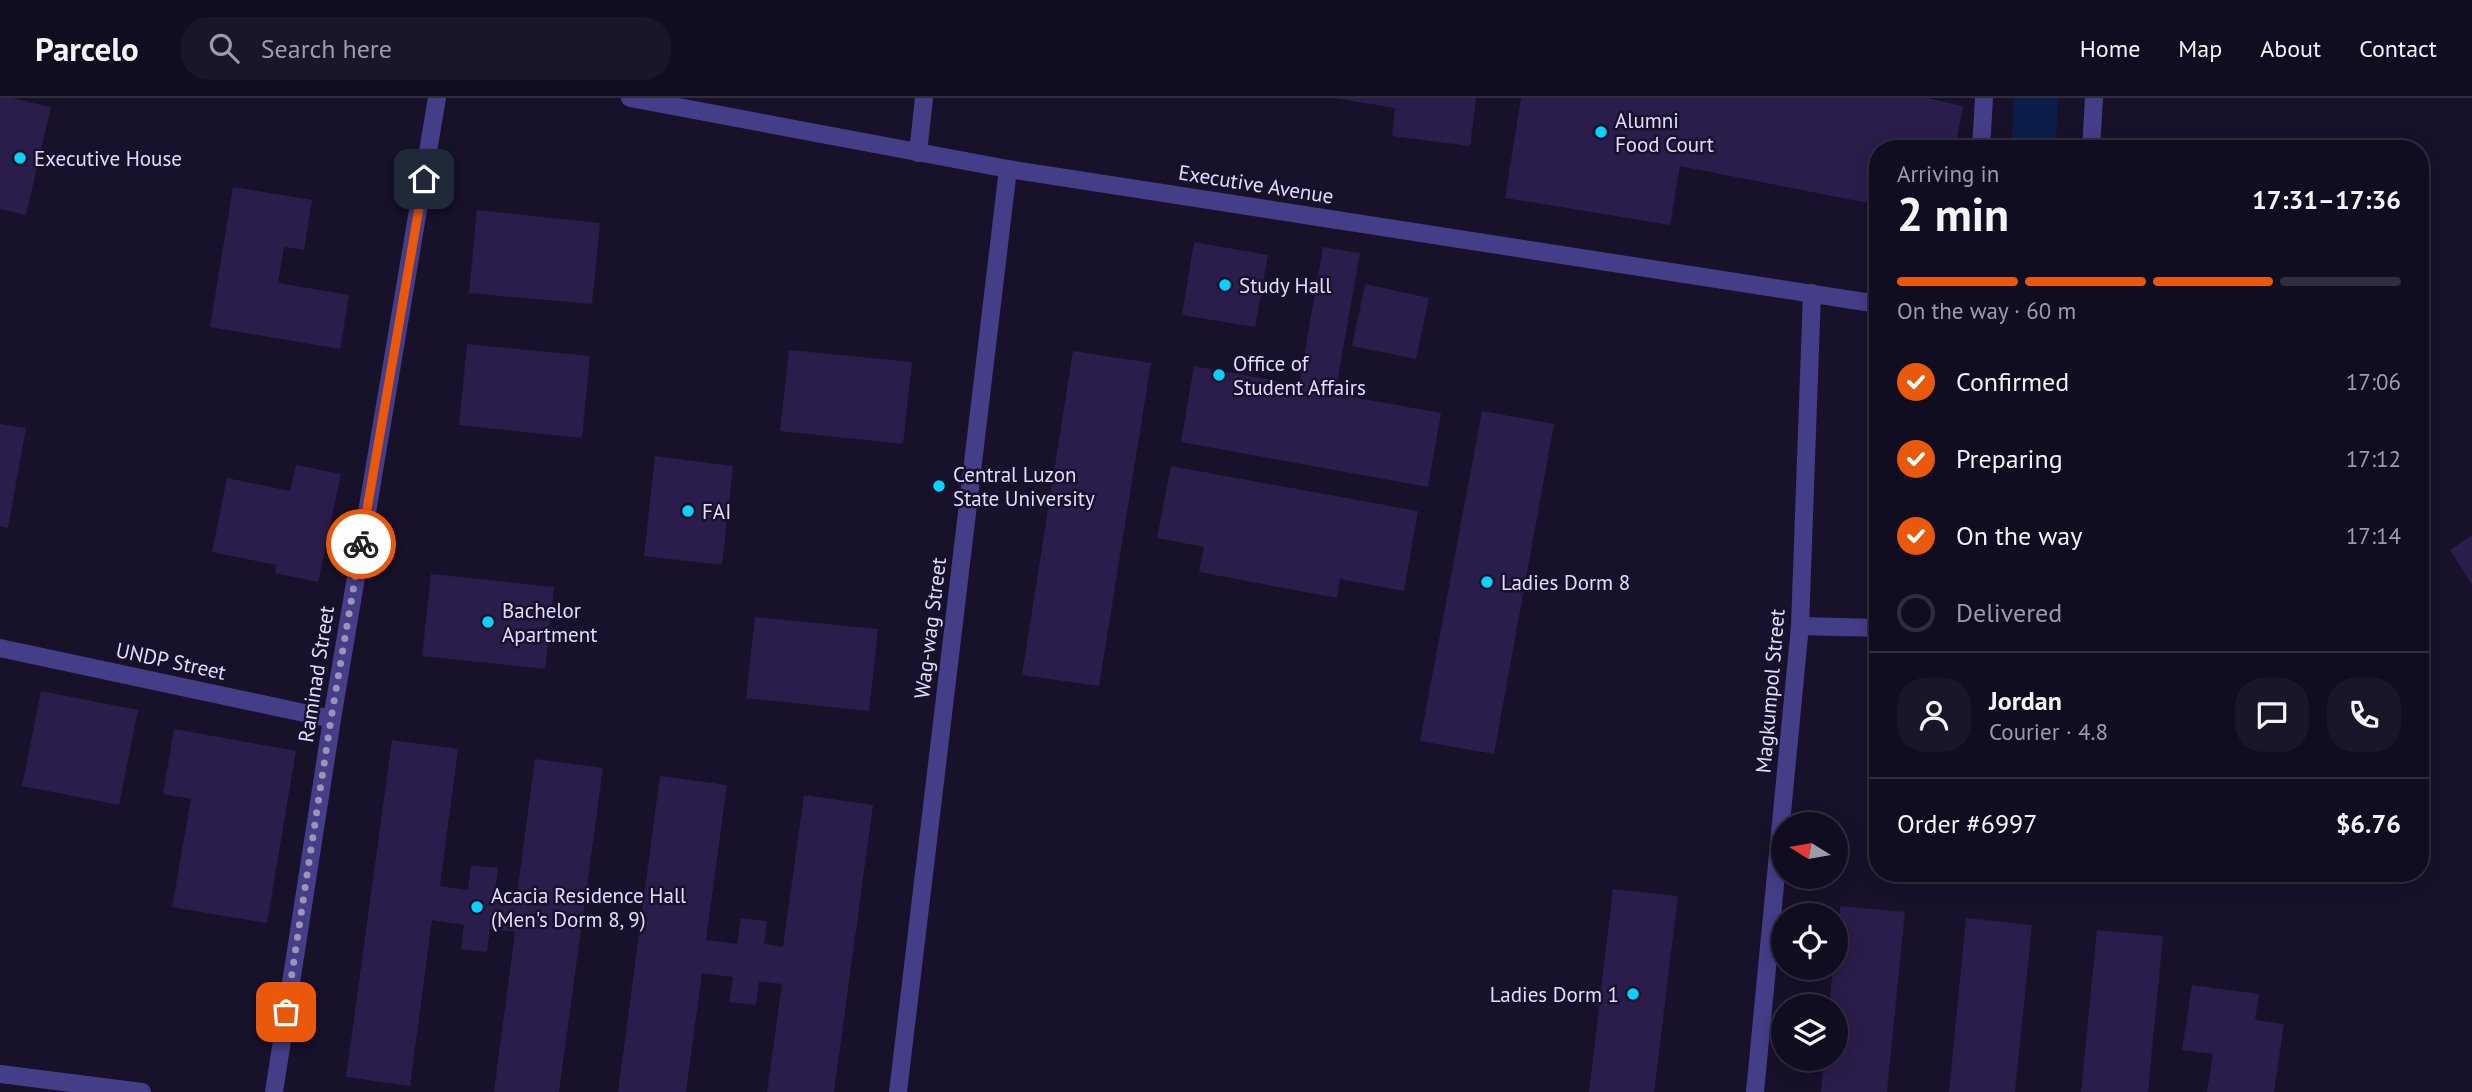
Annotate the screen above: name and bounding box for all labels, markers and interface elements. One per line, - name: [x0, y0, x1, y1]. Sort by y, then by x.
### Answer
- search box: [181, 17, 671, 80]
- text: Parcelo: [35, 27, 139, 70]
- icon: search: [205, 29, 243, 67]
- text: Search here: [261, 32, 392, 65]
- text: Home: [2080, 33, 2140, 64]
- text: Map: [2178, 33, 2222, 64]
- text: About: [2260, 33, 2321, 64]
- text: Contact: [2359, 33, 2437, 64]
- place label: Alumni Food Court: [1615, 107, 1714, 158]
- marker: Alumni Food Court: [1593, 124, 1609, 140]
- place label: Executive House: [34, 145, 182, 172]
- pin: [394, 149, 454, 209]
- marker: Executive House: [12, 150, 28, 166]
- street label: Executive Avenue: [1177, 158, 1335, 210]
- text: Arriving in: [1897, 159, 1999, 188]
- icon: home: [405, 160, 443, 198]
- text: 17:31–17:36: [2252, 183, 2401, 216]
- text: 2 min: [1897, 184, 2009, 244]
- place label: Study Hall: [1239, 272, 1331, 299]
- marker: Study Hall: [1217, 277, 1233, 293]
- text: On the way · 60 m: [1897, 296, 2076, 325]
- place label: Office of Student Affairs: [1233, 350, 1366, 401]
- icon: check: [1897, 363, 1935, 401]
- text: Confirmed: [1956, 365, 2069, 398]
- marker: Office of Student Affairs: [1211, 367, 1227, 383]
- text: 17:06: [2346, 367, 2401, 396]
- icon: check: [1897, 440, 1935, 478]
- text: Preparing: [1956, 442, 2063, 475]
- text: 17:12: [2346, 444, 2401, 473]
- place label: Central Luzon State University: [953, 461, 1095, 512]
- marker: Central Luzon State University: [931, 478, 947, 494]
- place label: FAI: [702, 498, 731, 525]
- marker: FAI: [680, 503, 696, 519]
- courier: [326, 509, 396, 579]
- icon: check: [1897, 517, 1935, 555]
- text: On the way: [1956, 519, 2082, 552]
- text: 17:14: [2346, 521, 2401, 550]
- icon: bike: [342, 525, 380, 563]
- street label: Wag-wag Street: [908, 556, 952, 700]
- place label: Ladies Dorm 8: [1501, 569, 1630, 596]
- marker: Ladies Dorm 8: [1479, 574, 1495, 590]
- text: Delivered: [1956, 596, 2062, 629]
- place label: Bachelor Apartment: [502, 597, 597, 648]
- street label: Raminad Street: [292, 604, 340, 744]
- street label: Magkumpol Street: [1749, 608, 1791, 774]
- marker: Bachelor Apartment: [480, 614, 496, 630]
- street label: UNDP Street: [114, 636, 228, 686]
- button: person: [1897, 678, 1971, 752]
- button: chat: [2235, 678, 2309, 752]
- button: phone: [2327, 678, 2401, 752]
- text: Jordan: [1989, 684, 2062, 717]
- text: Courier · 4.8: [1989, 717, 2108, 746]
- text: Order #6997: [1897, 807, 2037, 840]
- text: $6.76: [2336, 807, 2401, 840]
- north arrow: [1771, 812, 1848, 889]
- map controls: [1771, 812, 1848, 1071]
- place label: Acacia Residence Hall (Men's Dorm 8, 9): [491, 882, 686, 933]
- marker: Acacia Residence Hall (Men's Dorm 8, 9): [469, 899, 485, 915]
- button: locate: [1771, 903, 1848, 980]
- place label: Ladies Dorm 1: [1490, 981, 1619, 1008]
- pin: [256, 982, 316, 1042]
- marker: Ladies Dorm 1: [1625, 986, 1641, 1002]
- icon: bag: [267, 993, 305, 1031]
- button: layers: [1771, 994, 1848, 1071]

